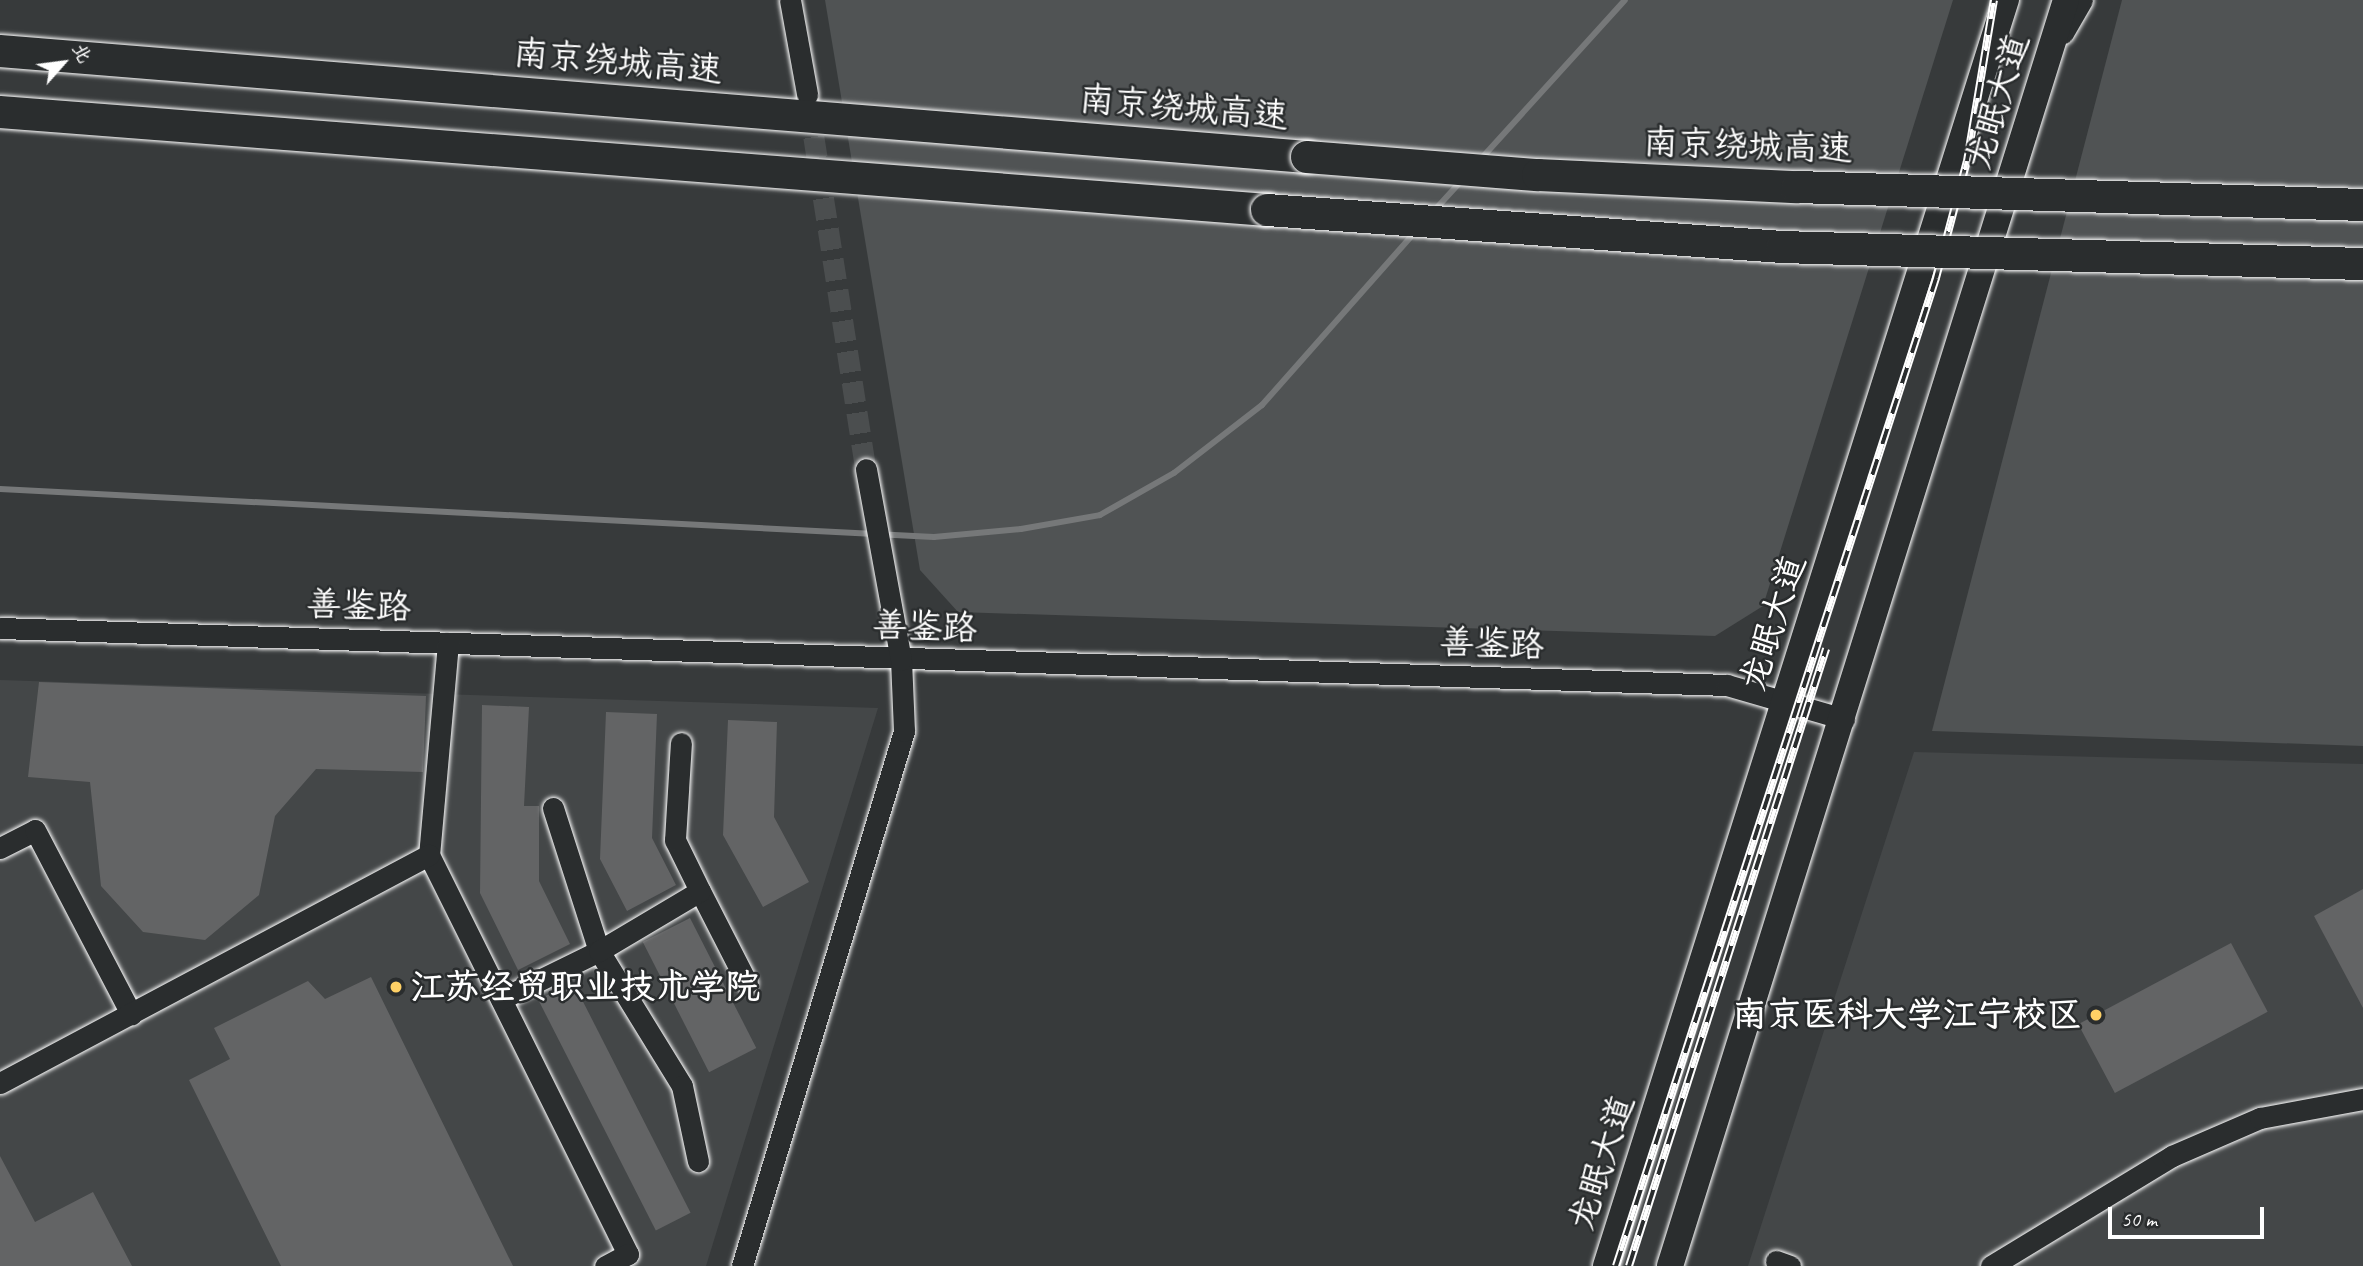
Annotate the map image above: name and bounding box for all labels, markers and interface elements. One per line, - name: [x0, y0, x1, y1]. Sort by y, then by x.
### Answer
- north arrow: [28, 28, 98, 98]
- street label: 龙眠大道: [1957, 29, 2039, 175]
- street label: 南京绕城高速: [512, 32, 724, 92]
- text: 北: [66, 39, 97, 67]
- street label: 南京绕城高速: [1078, 78, 1290, 138]
- street label: 南京绕城高速: [1642, 121, 1854, 171]
- street label: 龙眠大道: [1731, 550, 1815, 696]
- street label: 善鉴路: [306, 583, 412, 629]
- street label: 善鉴路: [872, 604, 978, 650]
- street label: 善鉴路: [1439, 621, 1545, 667]
- place label: 江苏经贸职业技术学院: [410, 966, 760, 1008]
- marker: 江苏经贸职业技术学院: [388, 979, 404, 995]
- place label: 南京医科大学江宁校区: [1732, 994, 2082, 1036]
- marker: 南京医科大学江宁校区: [2088, 1007, 2104, 1023]
- street label: 龙眠大道: [1560, 1090, 1644, 1236]
- scale bar: [2111, 1192, 2267, 1236]
- text: 50 m: [2121, 1206, 2157, 1232]

